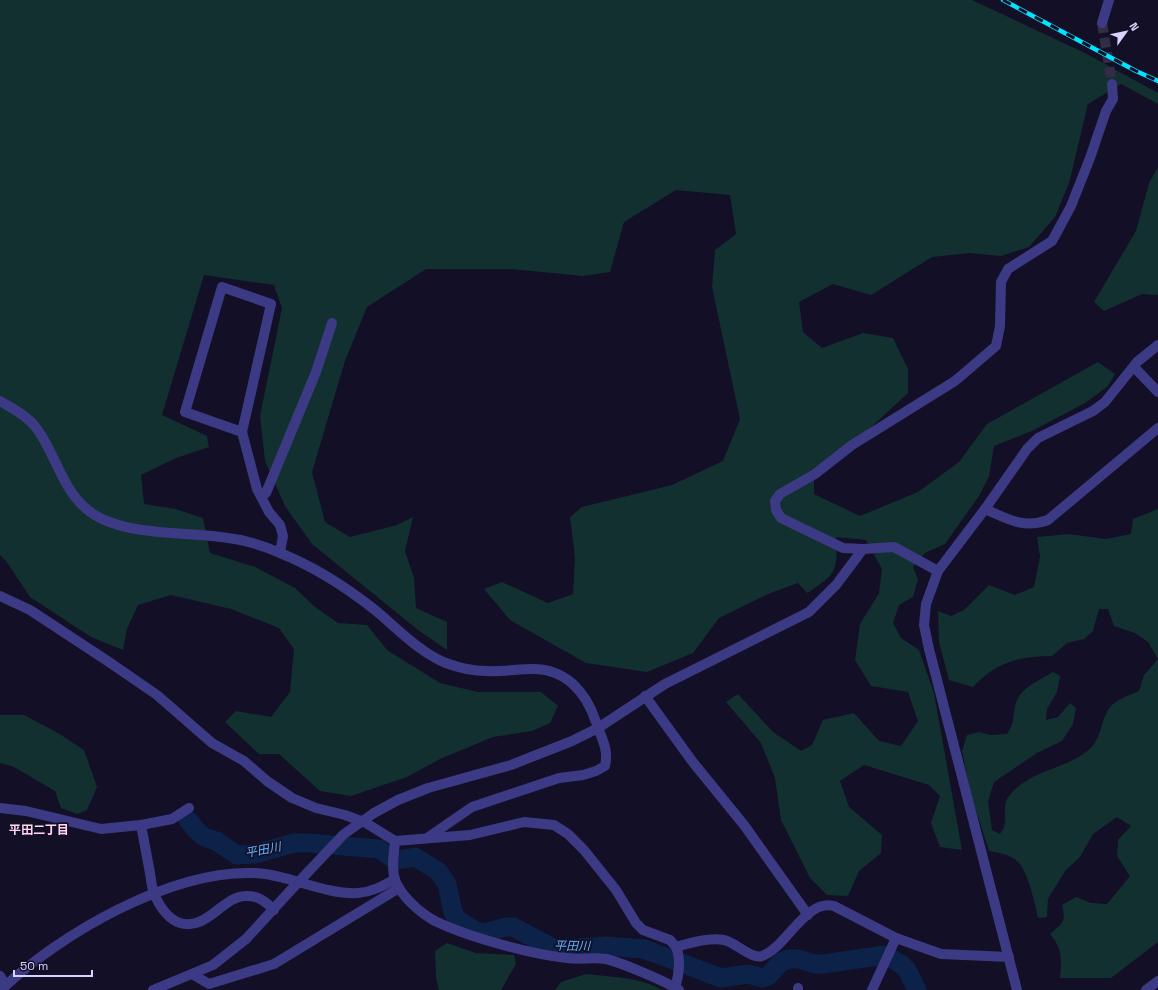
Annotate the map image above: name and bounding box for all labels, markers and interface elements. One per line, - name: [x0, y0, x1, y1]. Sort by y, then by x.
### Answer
- north arrow: [1106, 12, 1146, 52]
- text: N: [1127, 20, 1142, 33]
- district label: 平田二丁目: [9, 822, 69, 838]
- water label: 平田川: [244, 838, 284, 861]
- water label: 平田川: [554, 938, 592, 954]
- scale bar: [14, 952, 92, 978]
- text: 50 m: [20, 958, 48, 974]

